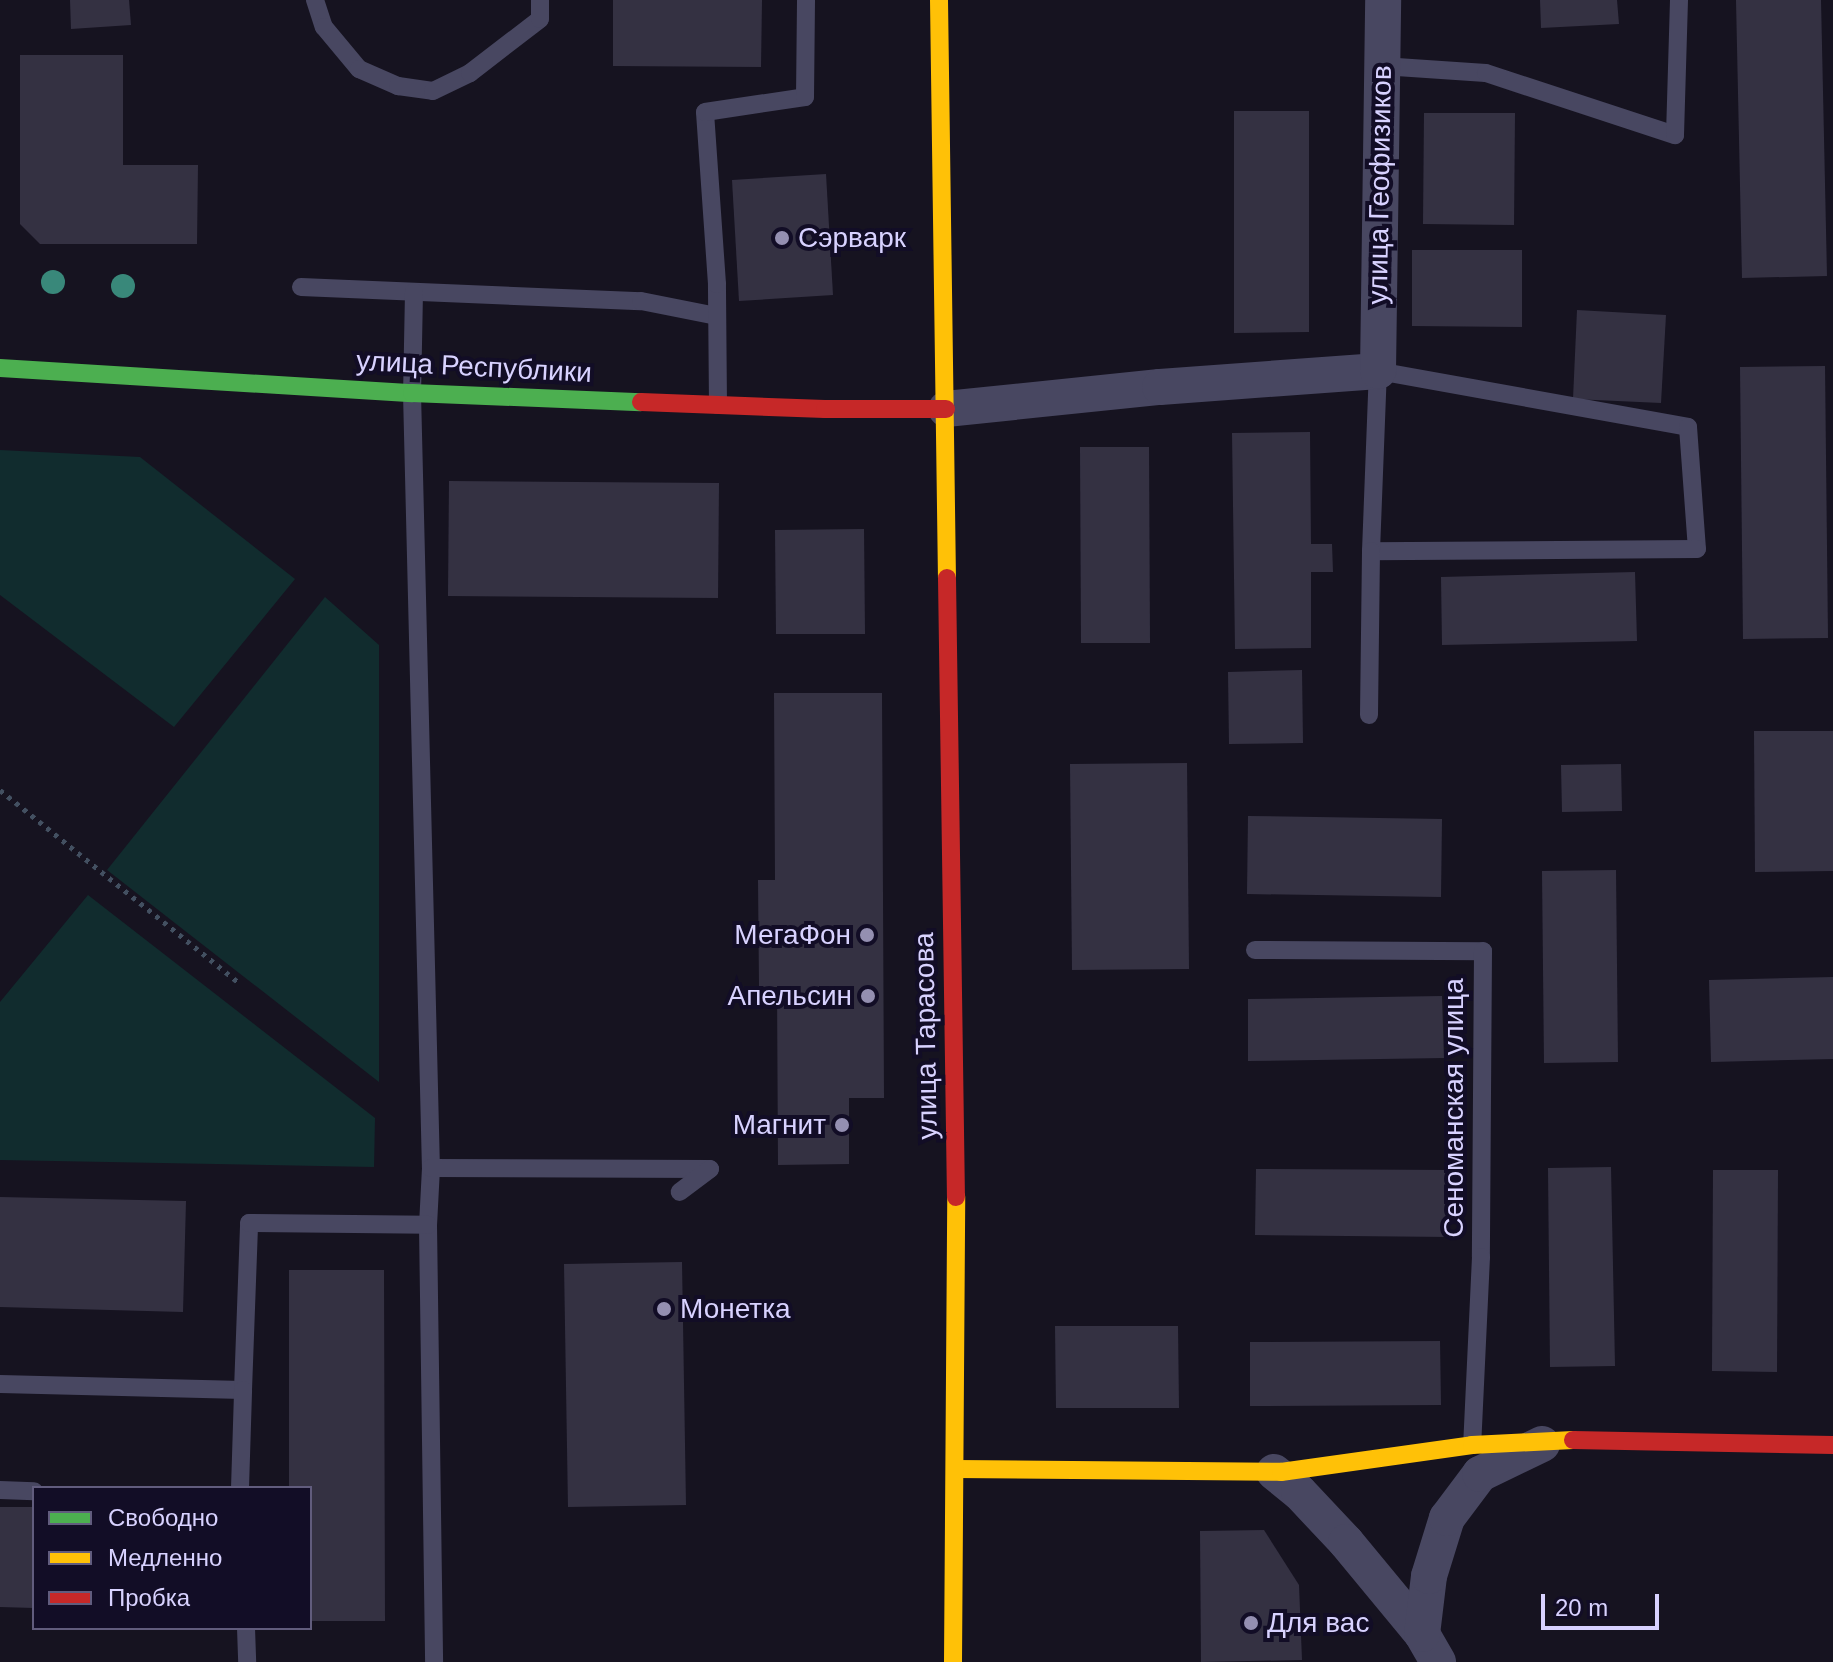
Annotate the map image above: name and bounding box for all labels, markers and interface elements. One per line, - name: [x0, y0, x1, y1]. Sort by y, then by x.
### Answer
- street label: улица Геофизиков: [1361, 65, 1399, 305]
- place label: Сэрварк: [798, 221, 906, 255]
- marker: Сэрварк: [773, 229, 791, 247]
- street label: улица Республики: [355, 344, 593, 390]
- place label: МегаФон: [734, 918, 851, 952]
- marker: МегаФон: [858, 926, 876, 944]
- street label: улица Тарасова: [907, 932, 945, 1140]
- street label: Сеноманская улица: [1437, 978, 1471, 1238]
- place label: Апельсин: [727, 979, 852, 1013]
- marker: Апельсин: [859, 987, 877, 1005]
- place label: Магнит: [733, 1108, 826, 1142]
- marker: Магнит: [833, 1116, 851, 1134]
- place label: Монетка: [680, 1292, 791, 1326]
- marker: Монетка: [655, 1300, 673, 1318]
- legend: [32, 1486, 312, 1630]
- text: Свободно: [108, 1504, 218, 1531]
- text: Медленно: [108, 1544, 222, 1571]
- scale bar: [1545, 1578, 1663, 1628]
- text: Пробка: [108, 1584, 190, 1611]
- text: 20 m: [1555, 1594, 1608, 1621]
- place label: Для вас: [1267, 1606, 1369, 1640]
- marker: Для вас: [1242, 1614, 1260, 1632]

